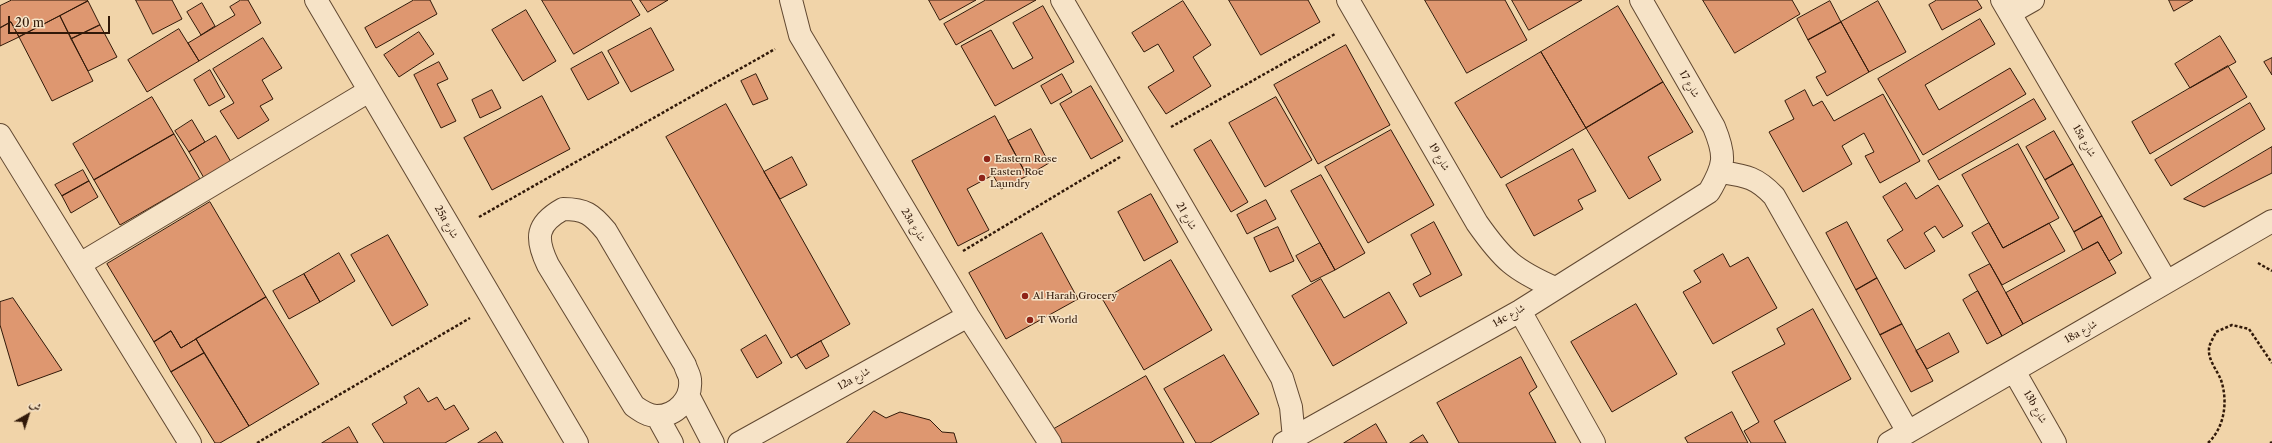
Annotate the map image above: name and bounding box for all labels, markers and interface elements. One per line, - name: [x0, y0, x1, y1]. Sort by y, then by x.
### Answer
- scale bar: [10, 8, 112, 34]
- text: 20 m: [15, 15, 44, 30]
- street label: شارع 17: [1677, 68, 1701, 100]
- street label: 15a شارع: [2070, 123, 2098, 159]
- street label: شارع 19: [1426, 141, 1452, 173]
- place label: Eastern Rose: [995, 153, 1057, 165]
- marker: Eastern Rose: [982, 154, 992, 164]
- place label: Easten Roe Laundry: [990, 166, 1043, 190]
- marker: Easten Roe Laundry: [977, 173, 987, 183]
- street label: شارع 21: [1173, 200, 1199, 232]
- street label: 25a شارع: [432, 203, 460, 241]
- street label: 23a شارع: [898, 206, 928, 244]
- place label: Al Harah Grocery: [1033, 290, 1117, 302]
- marker: Al Harah Grocery: [1020, 291, 1030, 301]
- street label: 14c شارع: [1491, 302, 1527, 330]
- place label: T World: [1038, 314, 1078, 326]
- marker: T World: [1025, 315, 1035, 325]
- street label: 18a شارع: [2063, 318, 2099, 346]
- street label: 12a شارع: [836, 365, 872, 393]
- street label: 13b شارع: [2021, 389, 2049, 425]
- north arrow: [8, 395, 48, 435]
- text: ش: [27, 397, 44, 415]

